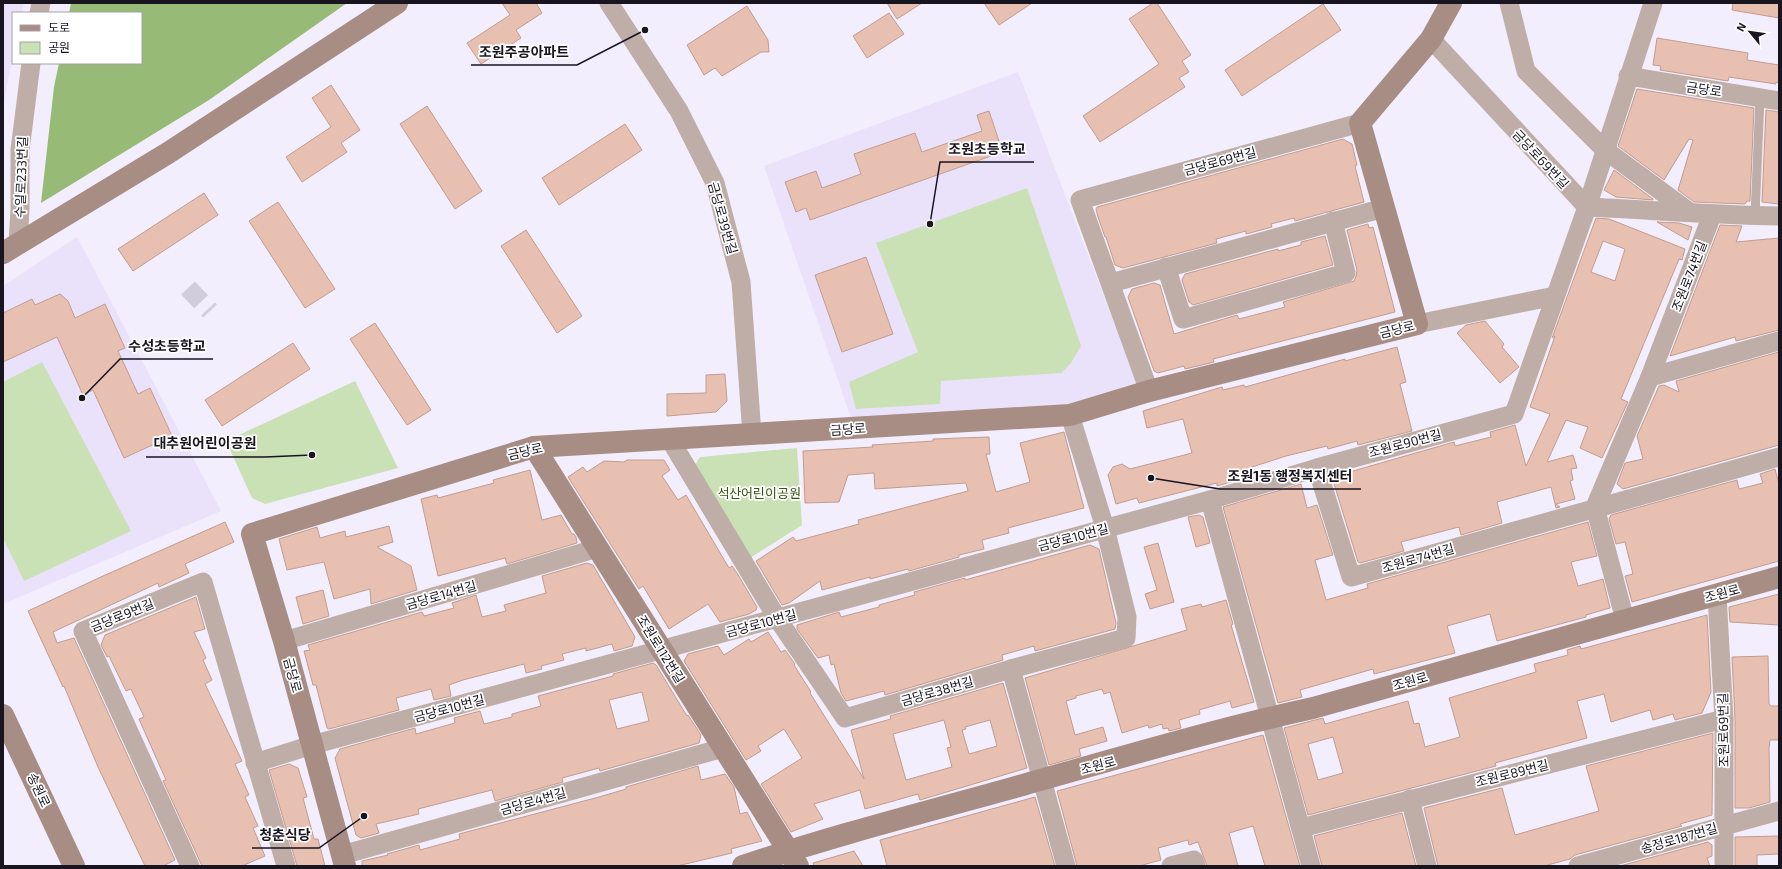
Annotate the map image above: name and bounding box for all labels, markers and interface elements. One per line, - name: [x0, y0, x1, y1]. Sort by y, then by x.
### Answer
- legend: [12, 12, 142, 64]
- north arrow: [1730, 12, 1770, 52]
- text: 도로: [48, 20, 70, 34]
- text: N: [1733, 20, 1748, 34]
- callout: 조원주공아파트: [471, 39, 577, 65]
- text: 공원: [48, 40, 70, 54]
- text: 조원주공아파트: [479, 43, 569, 60]
- street label: 금당로: [1685, 78, 1723, 100]
- street label: 금당로69번길: [1510, 126, 1572, 192]
- street label: 수일로233번길: [12, 136, 30, 218]
- callout: 조원초등학교: [940, 136, 1034, 162]
- text: 조원초등학교: [948, 140, 1026, 157]
- street label: 금당로69번길: [1182, 144, 1258, 178]
- street label: 금당로39번길: [705, 180, 741, 256]
- street label: 조원로74번길: [1668, 238, 1710, 314]
- street label: 금당로: [1378, 317, 1416, 341]
- callout: 수성초등학교: [120, 333, 213, 359]
- text: 수성초등학교: [128, 337, 206, 354]
- street label: 금당로: [830, 420, 866, 438]
- street label: 조원로90번길: [1367, 426, 1443, 460]
- callout: 대추원어린이공원: [146, 431, 265, 457]
- text: 대추원어린이공원: [153, 434, 257, 451]
- street label: 금당로: [506, 439, 544, 463]
- callout: 조원1동 행정복지센터: [1220, 463, 1361, 489]
- text: 조원1동 행정복지센터: [1228, 467, 1353, 484]
- park label: 석산어린이공원: [717, 485, 801, 501]
- street label: 금당로10번길: [1036, 520, 1110, 554]
- street label: 조원로74번길: [1380, 540, 1456, 576]
- street label: 금당로14번길: [404, 577, 478, 613]
- street label: 조원로: [1703, 581, 1741, 605]
- street label: 금당로9번길: [88, 595, 156, 635]
- street label: 금당로10번길: [724, 606, 798, 640]
- street label: 조원로112번길: [634, 612, 688, 686]
- street label: 금당로: [281, 656, 305, 694]
- street label: 조원로: [1391, 668, 1429, 694]
- street label: 금당로38번길: [899, 673, 975, 709]
- street label: 금당로10번길: [412, 691, 486, 725]
- street label: 조원로69번길: [1714, 693, 1732, 767]
- street label: 조원로: [1079, 753, 1117, 777]
- street label: 조원로89번길: [1474, 756, 1550, 790]
- street label: 송원로: [24, 770, 54, 810]
- street label: 금당로4번길: [498, 784, 568, 818]
- street label: 송정로187번길: [1639, 819, 1719, 857]
- callout: 청춘식당: [252, 822, 319, 848]
- text: 청춘식당: [259, 826, 311, 843]

